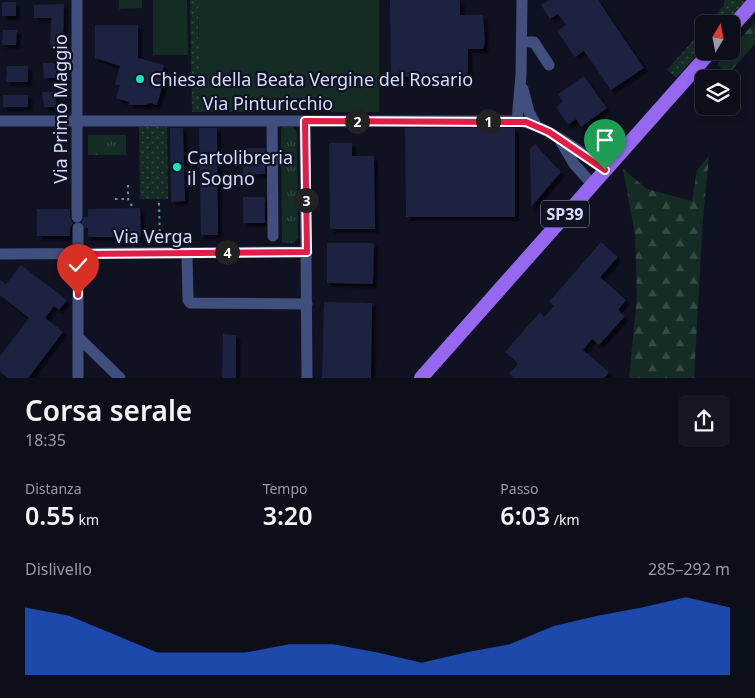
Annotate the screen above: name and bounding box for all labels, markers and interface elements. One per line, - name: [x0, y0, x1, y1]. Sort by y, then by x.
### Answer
- north arrow: [695, 15, 740, 60]
- map controls: [695, 15, 740, 115]
- street label: Via Primo Maggio: [48, 34, 72, 184]
- place label: Chiesa della Beata Vergine del Rosario: [150, 67, 473, 91]
- button: layers: [695, 70, 740, 115]
- marker: Chiesa della Beata Vergine del Rosario: [134, 73, 146, 85]
- street label: Via Pinturicchio: [203, 91, 333, 115]
- pin: 2: [344, 108, 370, 134]
- pin: 1: [476, 108, 500, 134]
- text: 2: [353, 112, 362, 131]
- text: 1: [484, 112, 493, 131]
- pin: [584, 119, 626, 170]
- icon: arrive: [591, 126, 619, 154]
- place label: Cartolibreria il Sogno: [187, 145, 293, 190]
- marker: Cartolibreria il Sogno: [171, 161, 183, 173]
- pin: 3: [294, 188, 318, 212]
- text: 3: [302, 191, 311, 210]
- road number: SP39: [541, 200, 589, 228]
- street label: Via Verga: [113, 224, 193, 248]
- pin: 4: [214, 240, 240, 264]
- text: 4: [223, 243, 232, 262]
- pin: [57, 244, 99, 295]
- icon: check: [64, 251, 92, 279]
- text: Corsa serale: [25, 391, 192, 429]
- button: share: [678, 395, 730, 447]
- text: 18:35: [25, 429, 66, 451]
- text: Distanza: [25, 479, 82, 498]
- text: Tempo: [263, 479, 308, 498]
- text: Passo: [500, 479, 539, 498]
- text: 0.55: [25, 498, 75, 532]
- text: 3:20: [263, 498, 312, 532]
- text: 6:03: [500, 498, 550, 532]
- text: km: [75, 510, 99, 529]
- text: /km: [550, 510, 580, 529]
- text: Dislivello: [25, 558, 92, 580]
- text: 285–292 m: [648, 558, 730, 580]

